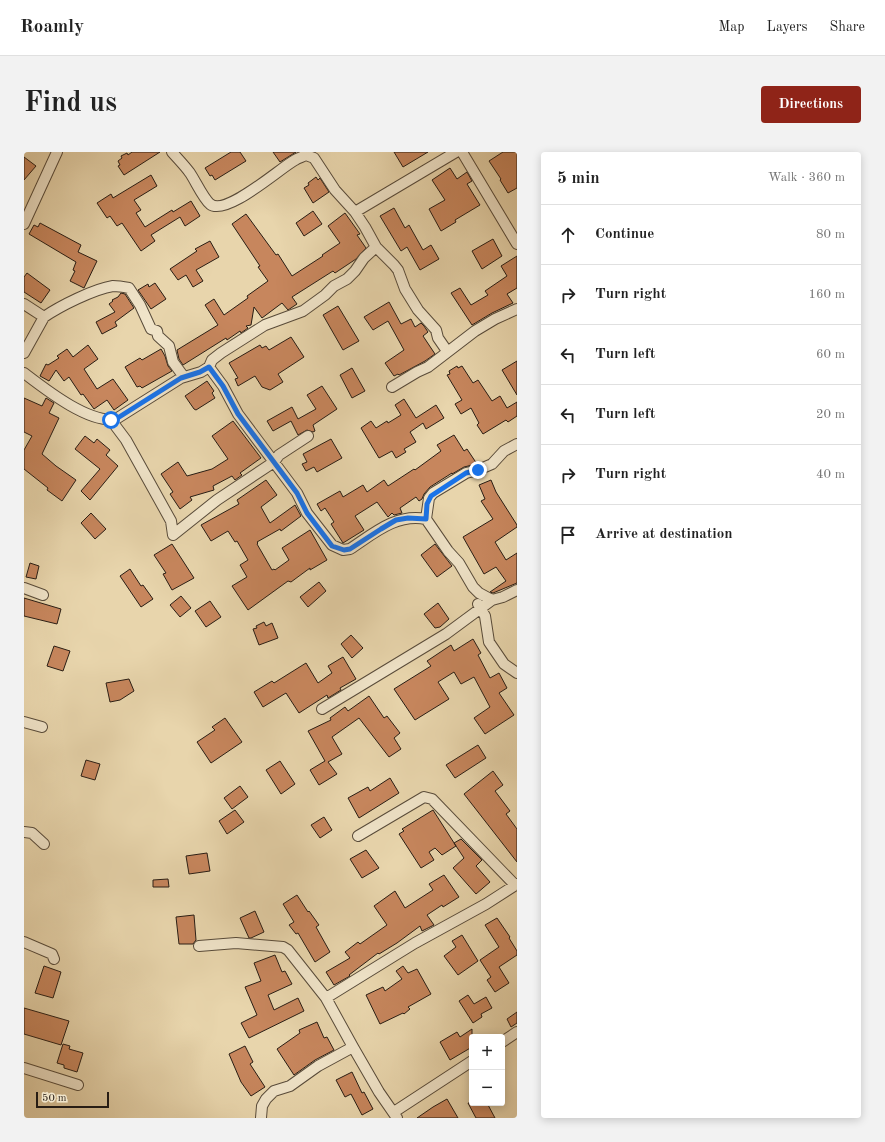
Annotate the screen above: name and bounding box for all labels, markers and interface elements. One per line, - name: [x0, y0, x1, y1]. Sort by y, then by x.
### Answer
- text: Roamly: [20, 18, 84, 37]
- text: Map: [719, 20, 745, 34]
- text: Layers: [767, 20, 808, 34]
- text: Share: [830, 20, 865, 34]
- button: Directions: [761, 86, 861, 123]
- text: Find us: [24, 90, 117, 118]
- text: 5 min: [557, 170, 600, 187]
- text: Walk · 360 m: [768, 171, 845, 184]
- icon: ahead: [557, 224, 579, 246]
- text: Continue: [595, 227, 654, 242]
- text: 80 m: [816, 228, 845, 241]
- icon: right: [557, 284, 579, 306]
- text: Turn right: [595, 287, 666, 302]
- text: 160 m: [808, 288, 845, 301]
- icon: left: [557, 344, 579, 366]
- text: Turn left: [595, 347, 655, 362]
- text: 60 m: [816, 348, 845, 361]
- icon: left: [557, 404, 579, 426]
- text: Turn left: [595, 407, 655, 422]
- text: 20 m: [816, 408, 845, 421]
- route start: [102, 411, 120, 429]
- route end: [469, 461, 487, 479]
- icon: right: [557, 464, 579, 486]
- text: Turn right: [595, 467, 666, 482]
- text: 40 m: [816, 468, 845, 481]
- icon: arrive: [557, 524, 579, 546]
- text: Arrive at destination: [595, 527, 733, 542]
- map controls: [469, 1034, 505, 1106]
- button: +: [469, 1034, 505, 1070]
- button: −: [469, 1070, 505, 1106]
- scale bar: [36, 1090, 109, 1109]
- text: 50 m: [42, 1093, 67, 1104]

